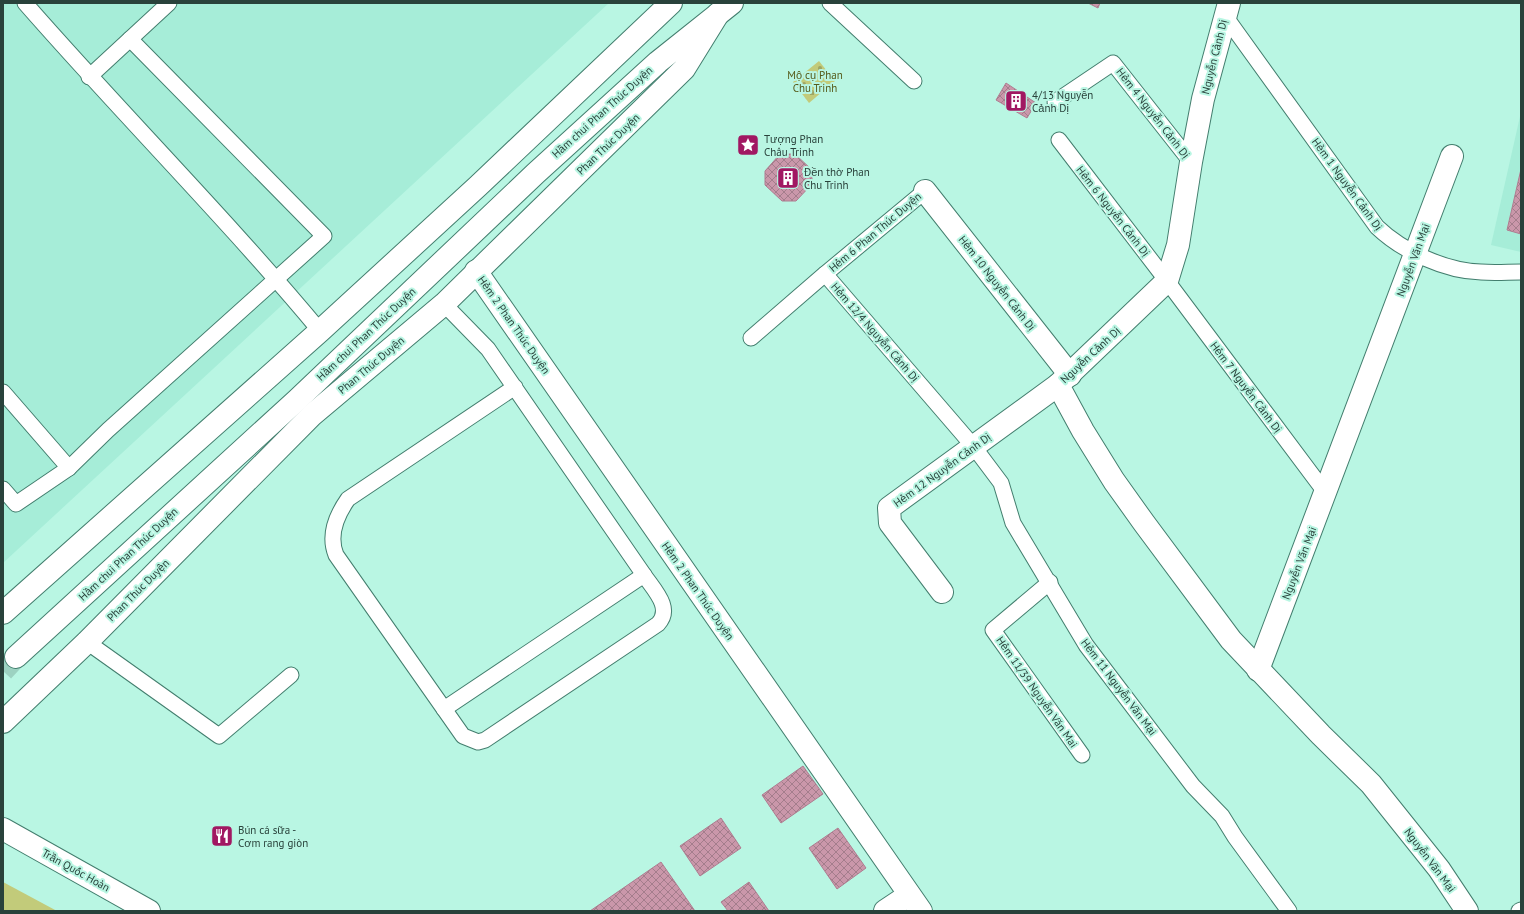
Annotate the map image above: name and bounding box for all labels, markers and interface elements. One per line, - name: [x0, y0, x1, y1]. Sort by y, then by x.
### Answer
- street label: Nguyễn Cảnh Dị: [1198, 18, 1230, 96]
- street label: Hầm chui Phan Thúc Duyện: [549, 63, 655, 161]
- street label: Hẻm 4 Nguyễn Cảnh Dị: [1113, 65, 1193, 161]
- park label: Mộ cụ Phan Chu Trinh: [787, 68, 843, 95]
- building icon: 4/13 Nguyễn Cảnh Dị: [1003, 88, 1029, 114]
- place label: 4/13 Nguyễn Cảnh Dị: [1032, 88, 1093, 115]
- street label: Phan Thúc Duyện: [574, 110, 642, 178]
- place icon: Tượng Phan Châu Trinh: [735, 132, 761, 158]
- place label: Tượng Phan Châu Trinh: [764, 132, 823, 159]
- street label: Hẻm 1 Nguyễn Cảnh Dị: [1309, 135, 1385, 233]
- street label: Hẻm 6 Nguyễn Cảnh Dị: [1073, 163, 1153, 259]
- building icon: Đền thờ Phan Chu Trinh: [775, 165, 801, 191]
- place label: Đền thờ Phan Chu Trinh: [803, 165, 870, 192]
- street label: Hẻm 6 Phan Thúc Duyện: [826, 189, 924, 275]
- street label: Nguyễn Văn Mại: [1393, 221, 1433, 299]
- street label: Hẻm 10 Nguyễn Cảnh Dị: [956, 233, 1038, 333]
- street label: Hẻm 2 Phan Thúc Duyện: [475, 273, 553, 377]
- street label: Hẻm 12/4 Nguyễn Cảnh Dị: [828, 280, 922, 384]
- street label: Hầm chui Phan Thúc Duyện: [314, 284, 418, 384]
- street label: Nguyễn Cảnh Dị: [1057, 324, 1123, 386]
- street label: Phan Thúc Duyện: [335, 333, 407, 397]
- street label: Hẻm 7 Nguyễn Cảnh Dị: [1207, 339, 1285, 435]
- street label: Hẻm 12 Nguyễn Cảnh Dị: [891, 430, 993, 510]
- street label: Hầm chui Phan Thúc Duyện: [76, 504, 180, 604]
- street label: Nguyễn Văn Mại: [1279, 524, 1319, 601]
- street label: Hẻm 2 Phan Thúc Duyện: [659, 539, 737, 643]
- street label: Phan Thúc Duyện: [104, 556, 172, 624]
- street label: Hẻm 11/39 Nguyễn Văn Mai: [993, 634, 1081, 750]
- street label: Hẻm 11 Nguyễn Văn Mại: [1078, 636, 1160, 738]
- restaurant icon: Bún cá sữa - Cơm rang giòn: [209, 823, 235, 849]
- place label: Bún cá sữa - Cơm rang giòn: [238, 823, 308, 850]
- street label: Nguyễn Văn Mại: [1401, 825, 1459, 895]
- street label: Trần Quốc Hoàn: [40, 846, 112, 894]

